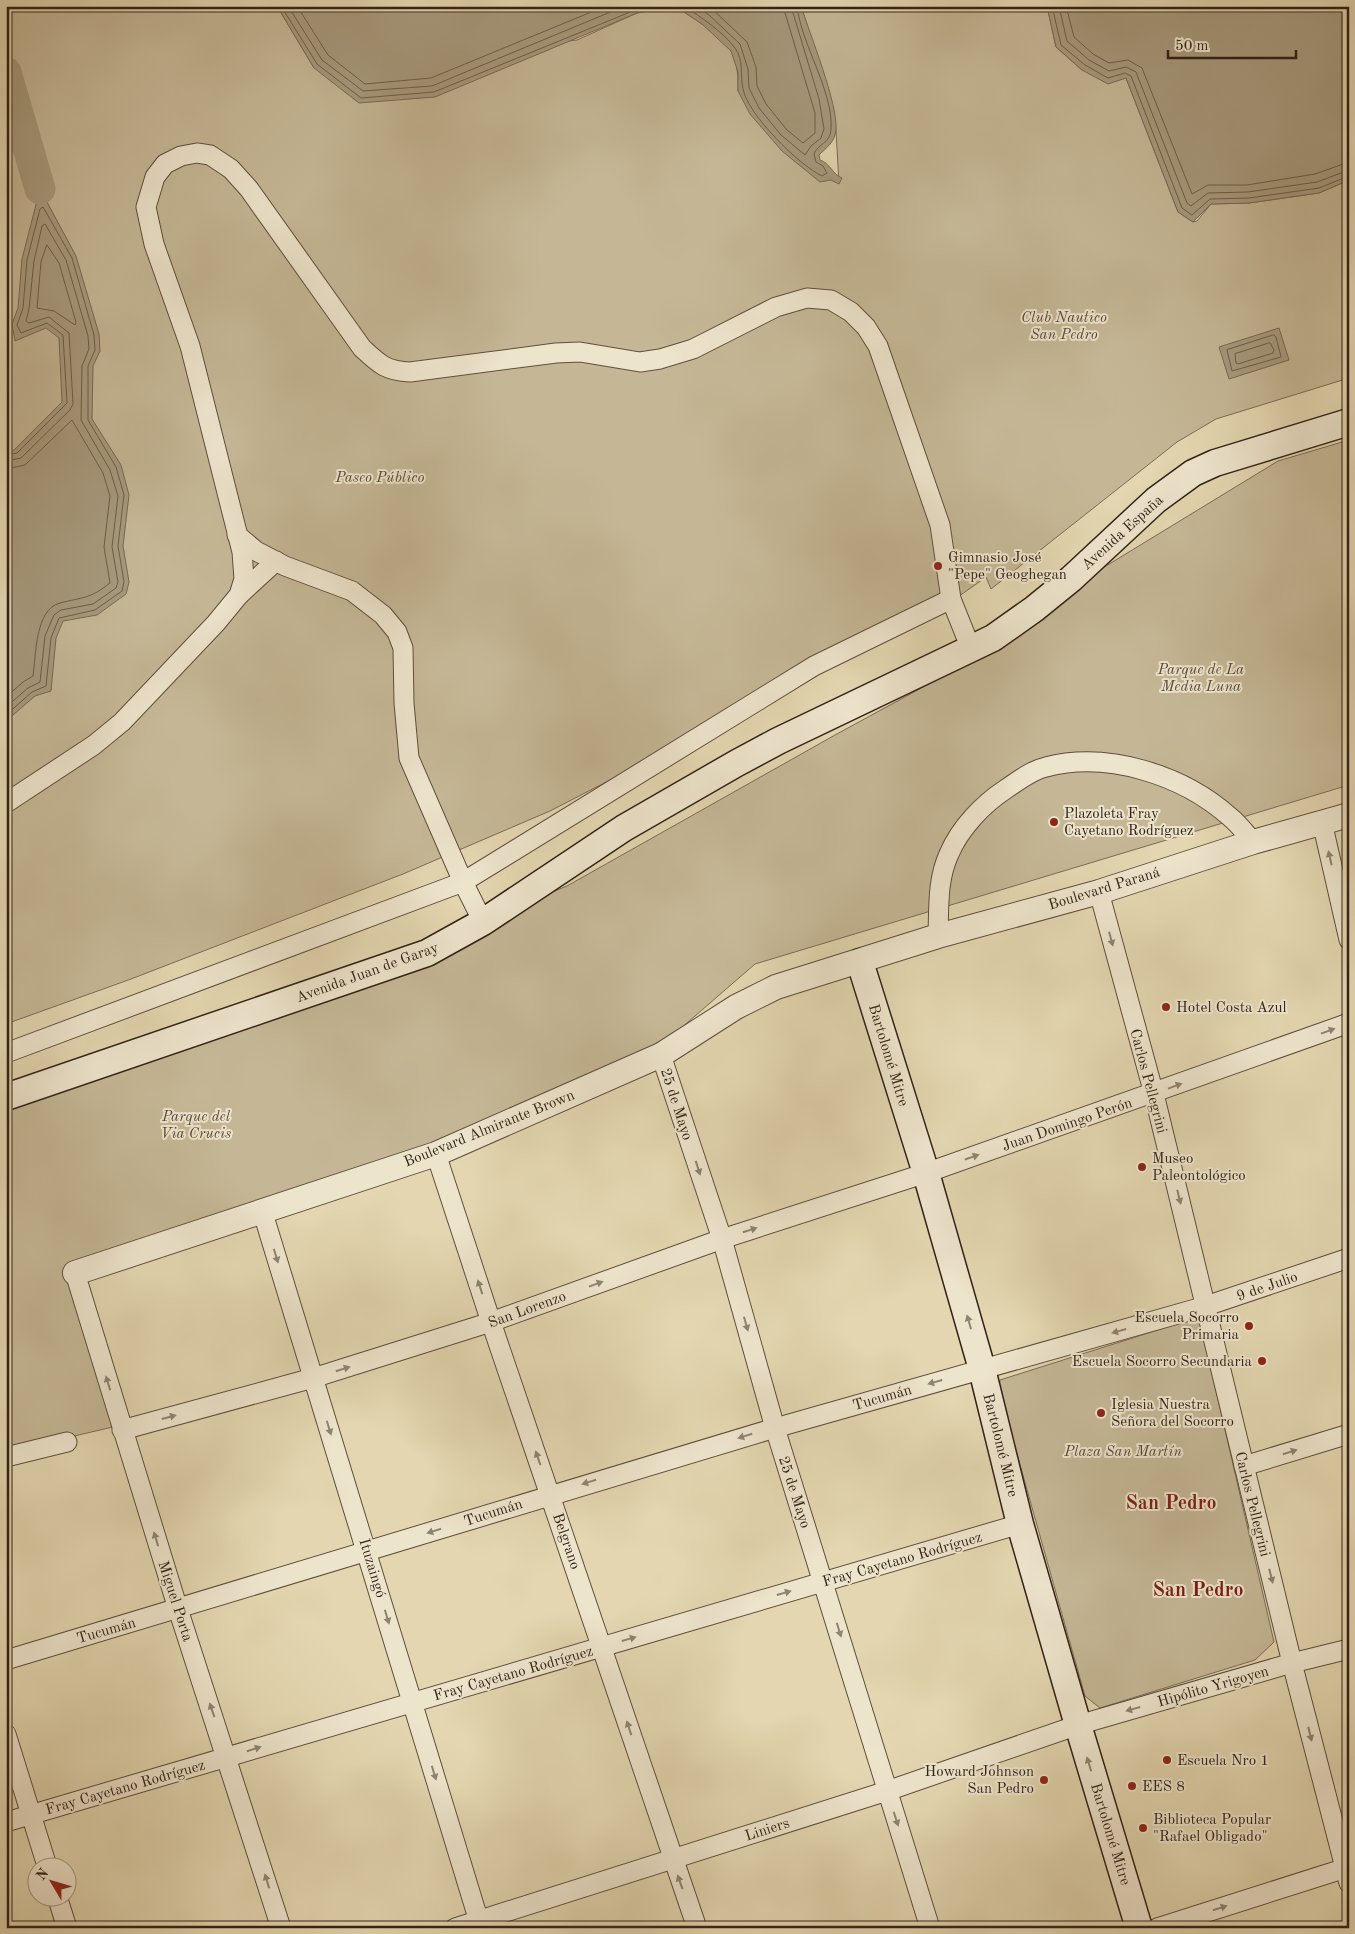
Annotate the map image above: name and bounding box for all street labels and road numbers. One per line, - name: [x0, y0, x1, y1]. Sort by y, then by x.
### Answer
- street label: Avenida España: [1079, 492, 1167, 573]
- street label: Boulevard Paraná: [1047, 865, 1163, 914]
- street label: Avenida Juan de Garay: [294, 941, 441, 1006]
- street label: Bartolomé Mitre: [865, 1003, 910, 1108]
- street label: Carlos Pellegrini: [1126, 1027, 1169, 1135]
- street label: 25 de Mayo: [657, 1067, 694, 1142]
- street label: Boulevard Almirante Brown: [402, 1088, 577, 1171]
- street label: Juan Domingo Perón: [1000, 1096, 1135, 1155]
- street label: 9 de Julio: [1235, 1270, 1300, 1305]
- street label: San Lorenzo: [487, 1289, 568, 1331]
- street label: Tucumán: [851, 1383, 914, 1414]
- street label: Bartolomé Mitre: [979, 1392, 1020, 1499]
- street label: Carlos Pellegrini: [1231, 1450, 1272, 1558]
- street label: 25 de Mayo: [775, 1455, 812, 1530]
- street label: Tucumán: [462, 1497, 525, 1530]
- street label: Belgrano: [549, 1511, 582, 1572]
- street label: Fray Cayetano Rodríguez: [821, 1530, 984, 1590]
- street label: Ituzaingó: [355, 1537, 388, 1600]
- street label: Miguel Porta: [155, 1559, 195, 1644]
- street label: Tucumán: [75, 1616, 138, 1647]
- street label: Fray Cayetano Rodríguez: [432, 1644, 595, 1704]
- street label: Hipólito Yrigoyen: [1156, 1664, 1271, 1710]
- street label: Fray Cayetano Rodríguez: [44, 1758, 207, 1818]
- street label: Bartolomé Mitre: [1087, 1782, 1132, 1887]
- street label: Liniers: [743, 1816, 792, 1845]

